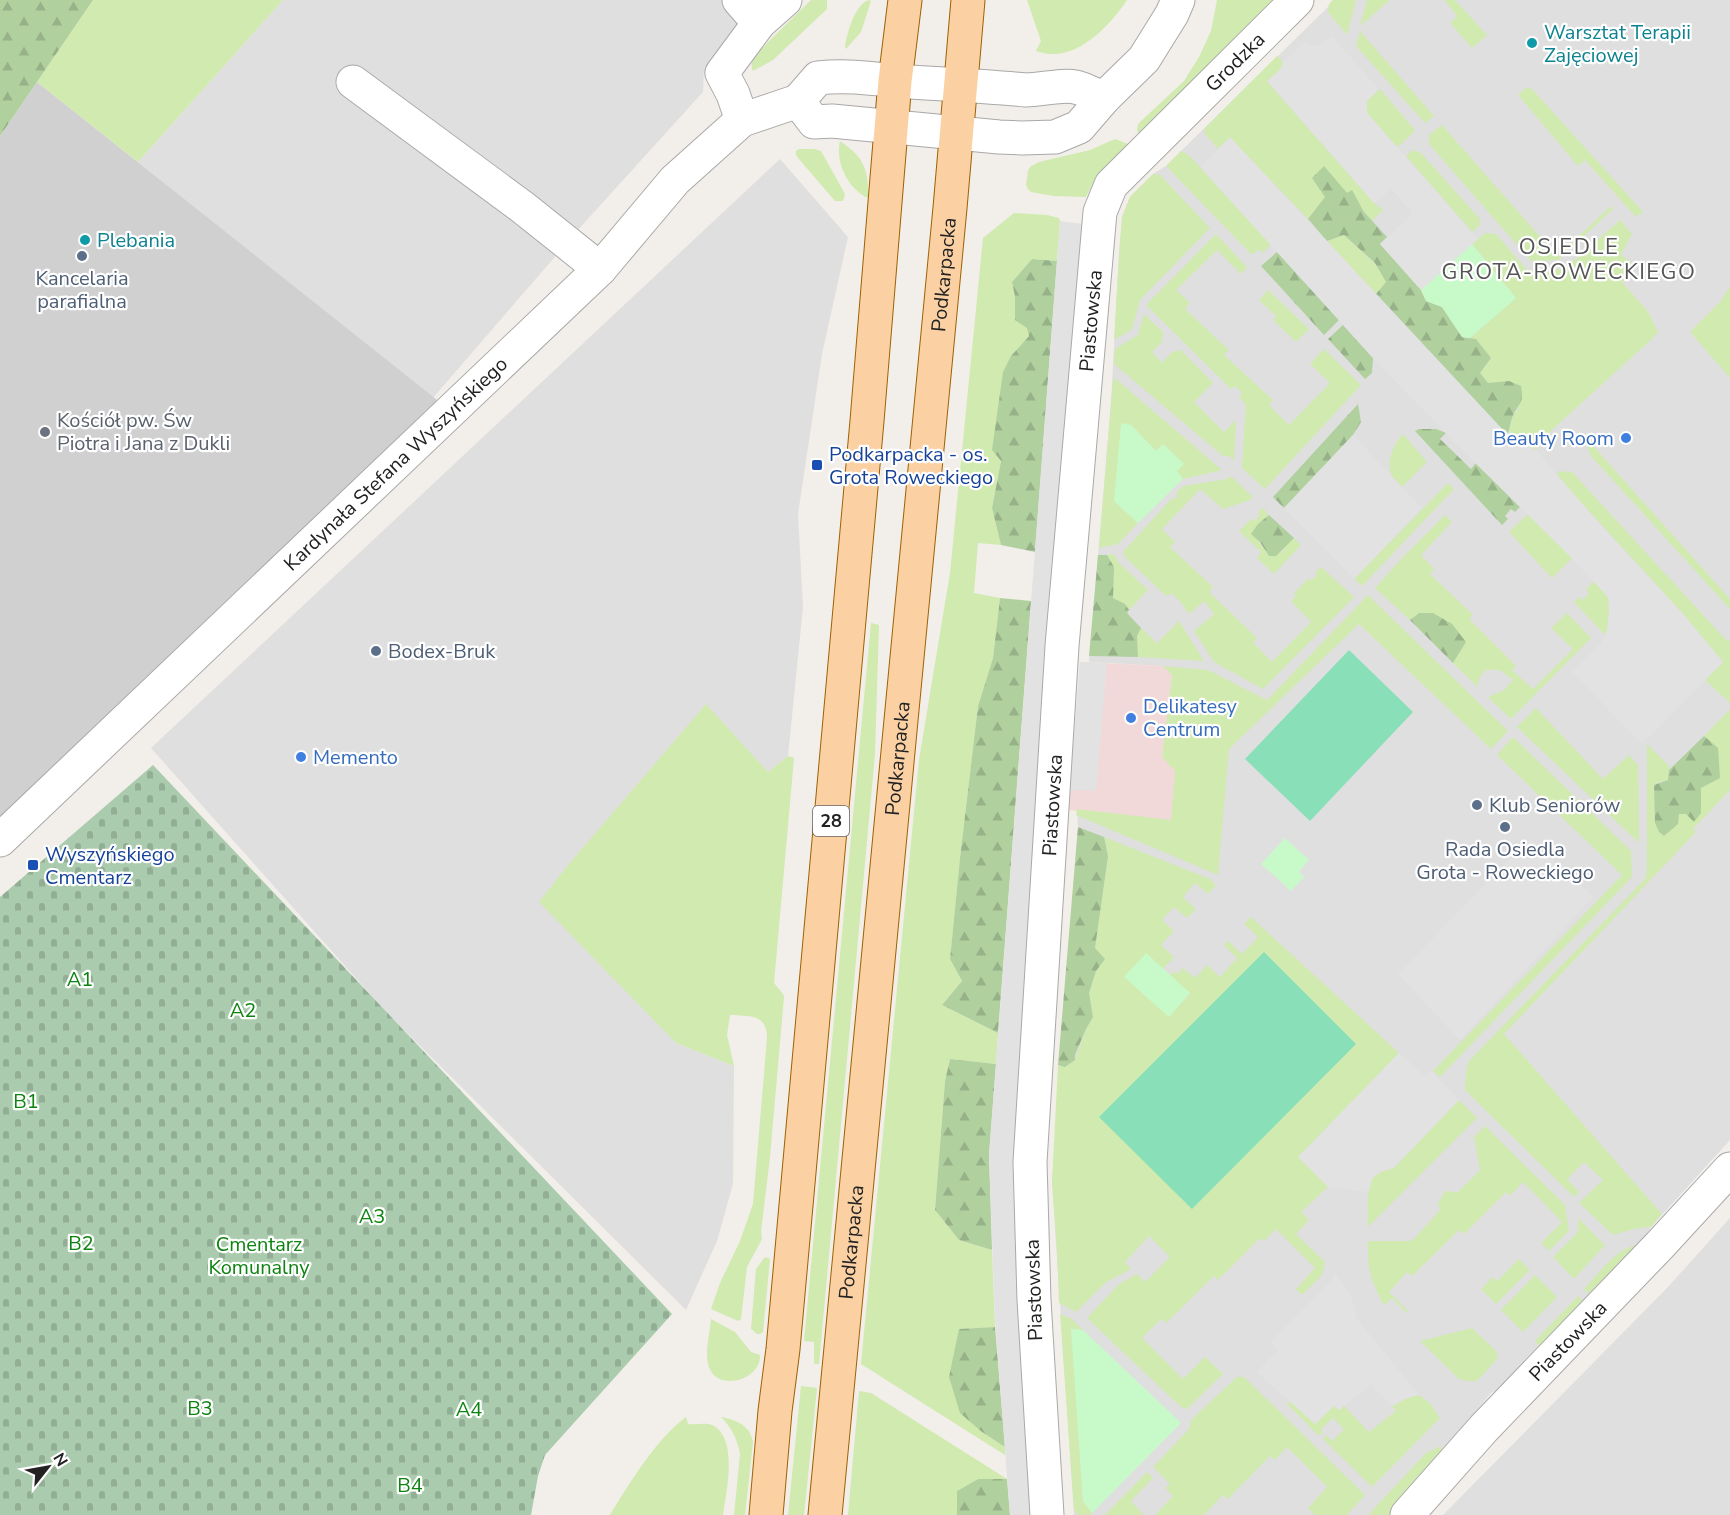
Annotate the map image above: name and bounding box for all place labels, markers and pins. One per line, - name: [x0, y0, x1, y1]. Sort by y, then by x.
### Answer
- place label: Warsztat Terapii Zajęciowej: [1544, 19, 1691, 69]
- marker: Warsztat Terapii Zajęciowej: [1525, 36, 1539, 50]
- place label: Plebania: [97, 227, 175, 254]
- marker: Plebania: [78, 233, 92, 247]
- marker: Kancelaria parafialna: [75, 249, 89, 263]
- place label: Kancelaria parafialna: [35, 265, 129, 315]
- place label: Kościół pw. Św Piotra i Jana z Dukli: [57, 407, 230, 457]
- marker: Kościół pw. Św Piotra i Jana z Dukli: [38, 425, 52, 439]
- place label: Beauty Room: [1493, 425, 1614, 452]
- marker: Beauty Room: [1619, 431, 1633, 445]
- place label: Podkarpacka - os. Grota Roweckiego: [829, 441, 993, 491]
- marker: Podkarpacka - os. Grota Roweckiego: [810, 458, 824, 472]
- place label: Bodex-Bruk: [388, 638, 496, 665]
- marker: Bodex-Bruk: [369, 644, 383, 658]
- place label: Delikatesy Centrum: [1143, 693, 1237, 743]
- marker: Delikatesy Centrum: [1124, 711, 1138, 725]
- place label: Memento: [313, 744, 398, 771]
- marker: Memento: [294, 750, 308, 764]
- place label: Klub Seniorów: [1489, 792, 1621, 819]
- marker: Klub Seniorów: [1470, 798, 1484, 812]
- marker: Rada Osiedla Grota - Roweckiego: [1498, 820, 1512, 834]
- place label: Rada Osiedla Grota - Roweckiego: [1416, 836, 1594, 886]
- place label: Wyszyńskiego Cmentarz: [45, 841, 175, 891]
- marker: Wyszyńskiego Cmentarz: [26, 858, 40, 872]

